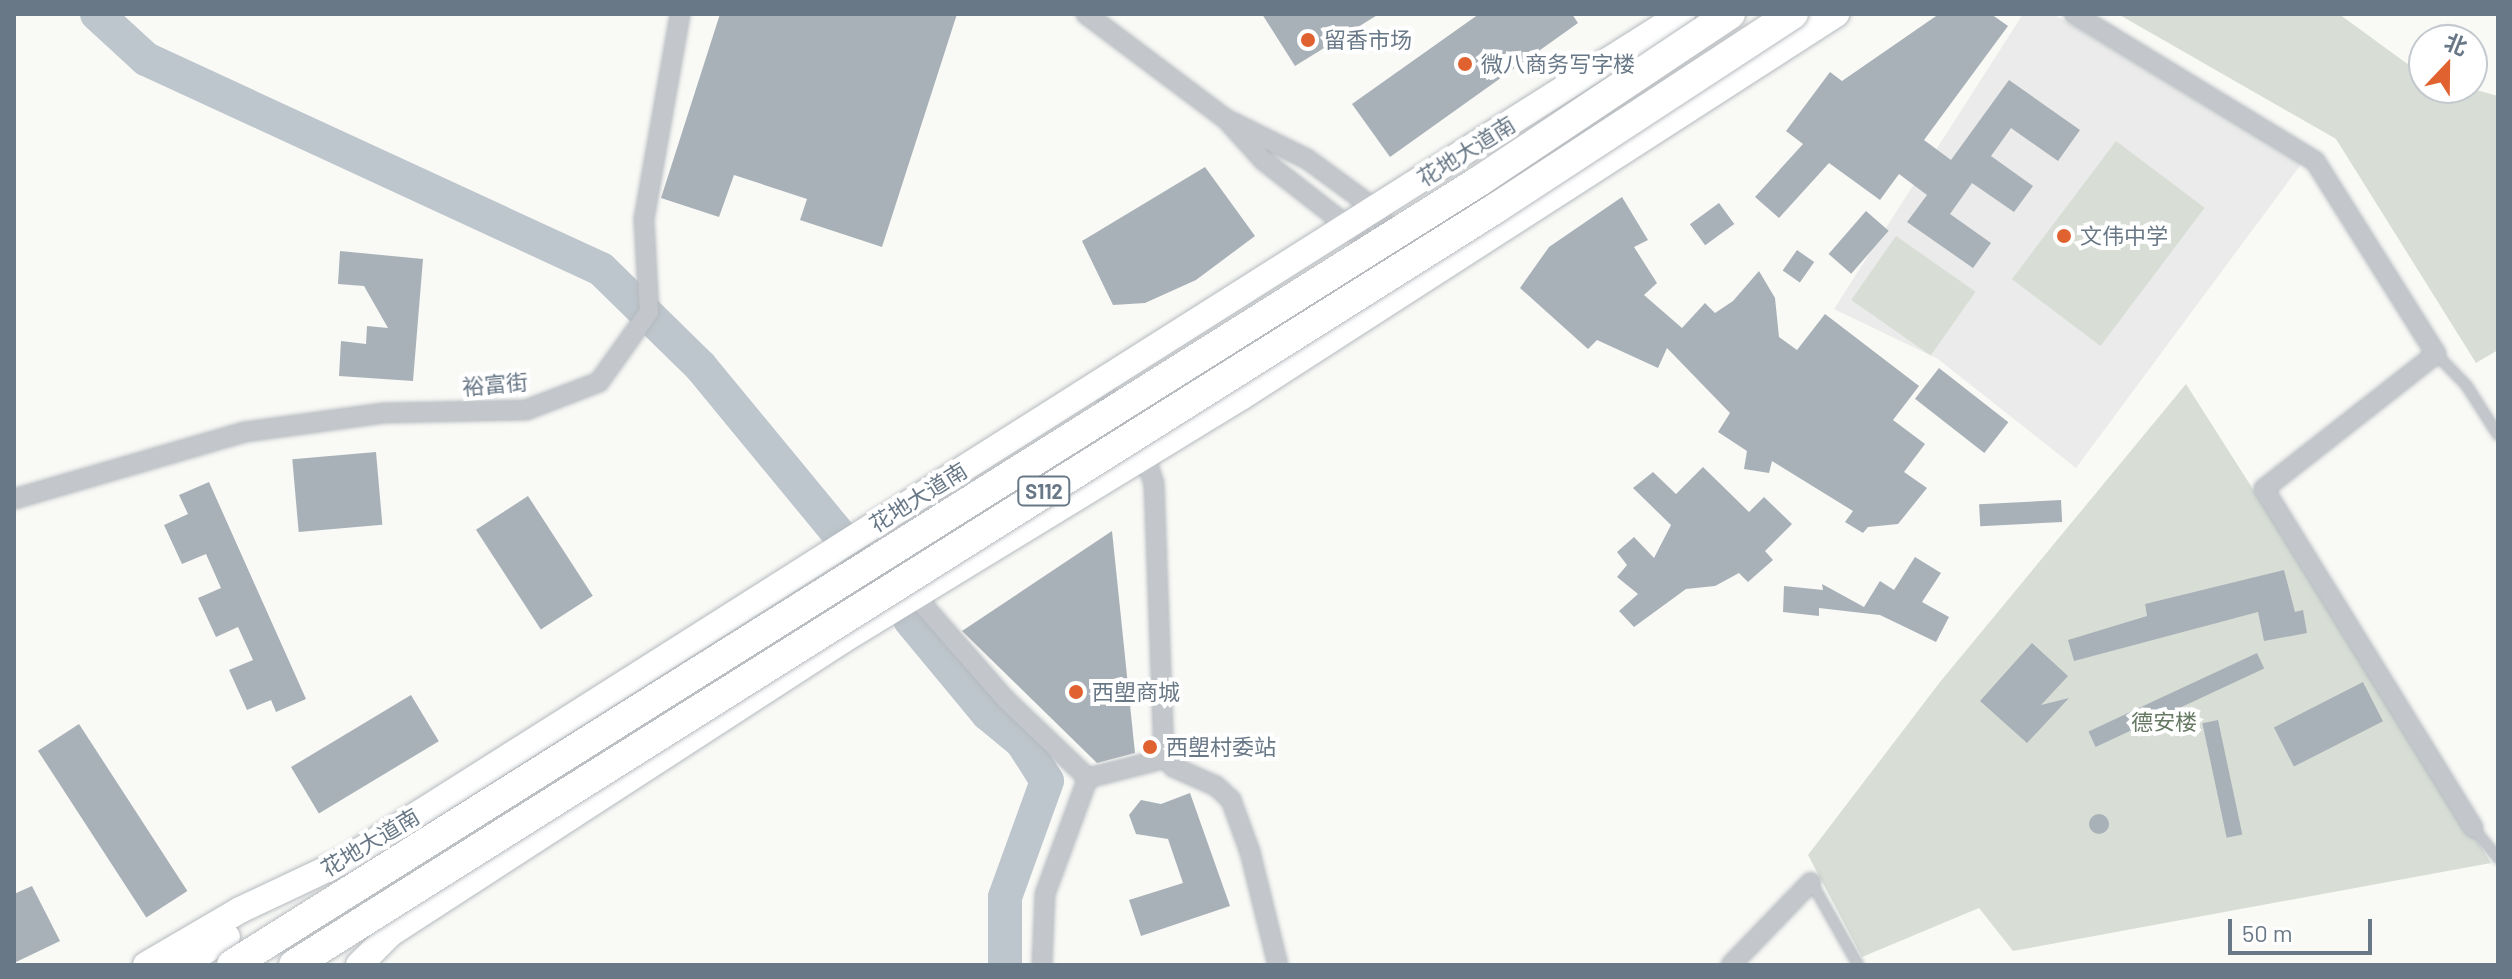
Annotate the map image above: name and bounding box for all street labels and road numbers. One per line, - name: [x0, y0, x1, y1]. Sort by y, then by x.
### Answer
- street label: 花地大道南: [1412, 111, 1520, 191]
- street label: 裕富街: [461, 368, 529, 400]
- street label: 花地大道南: [864, 457, 972, 537]
- road number: S112: [1016, 475, 1072, 507]
- street label: 花地大道南: [316, 802, 424, 882]

